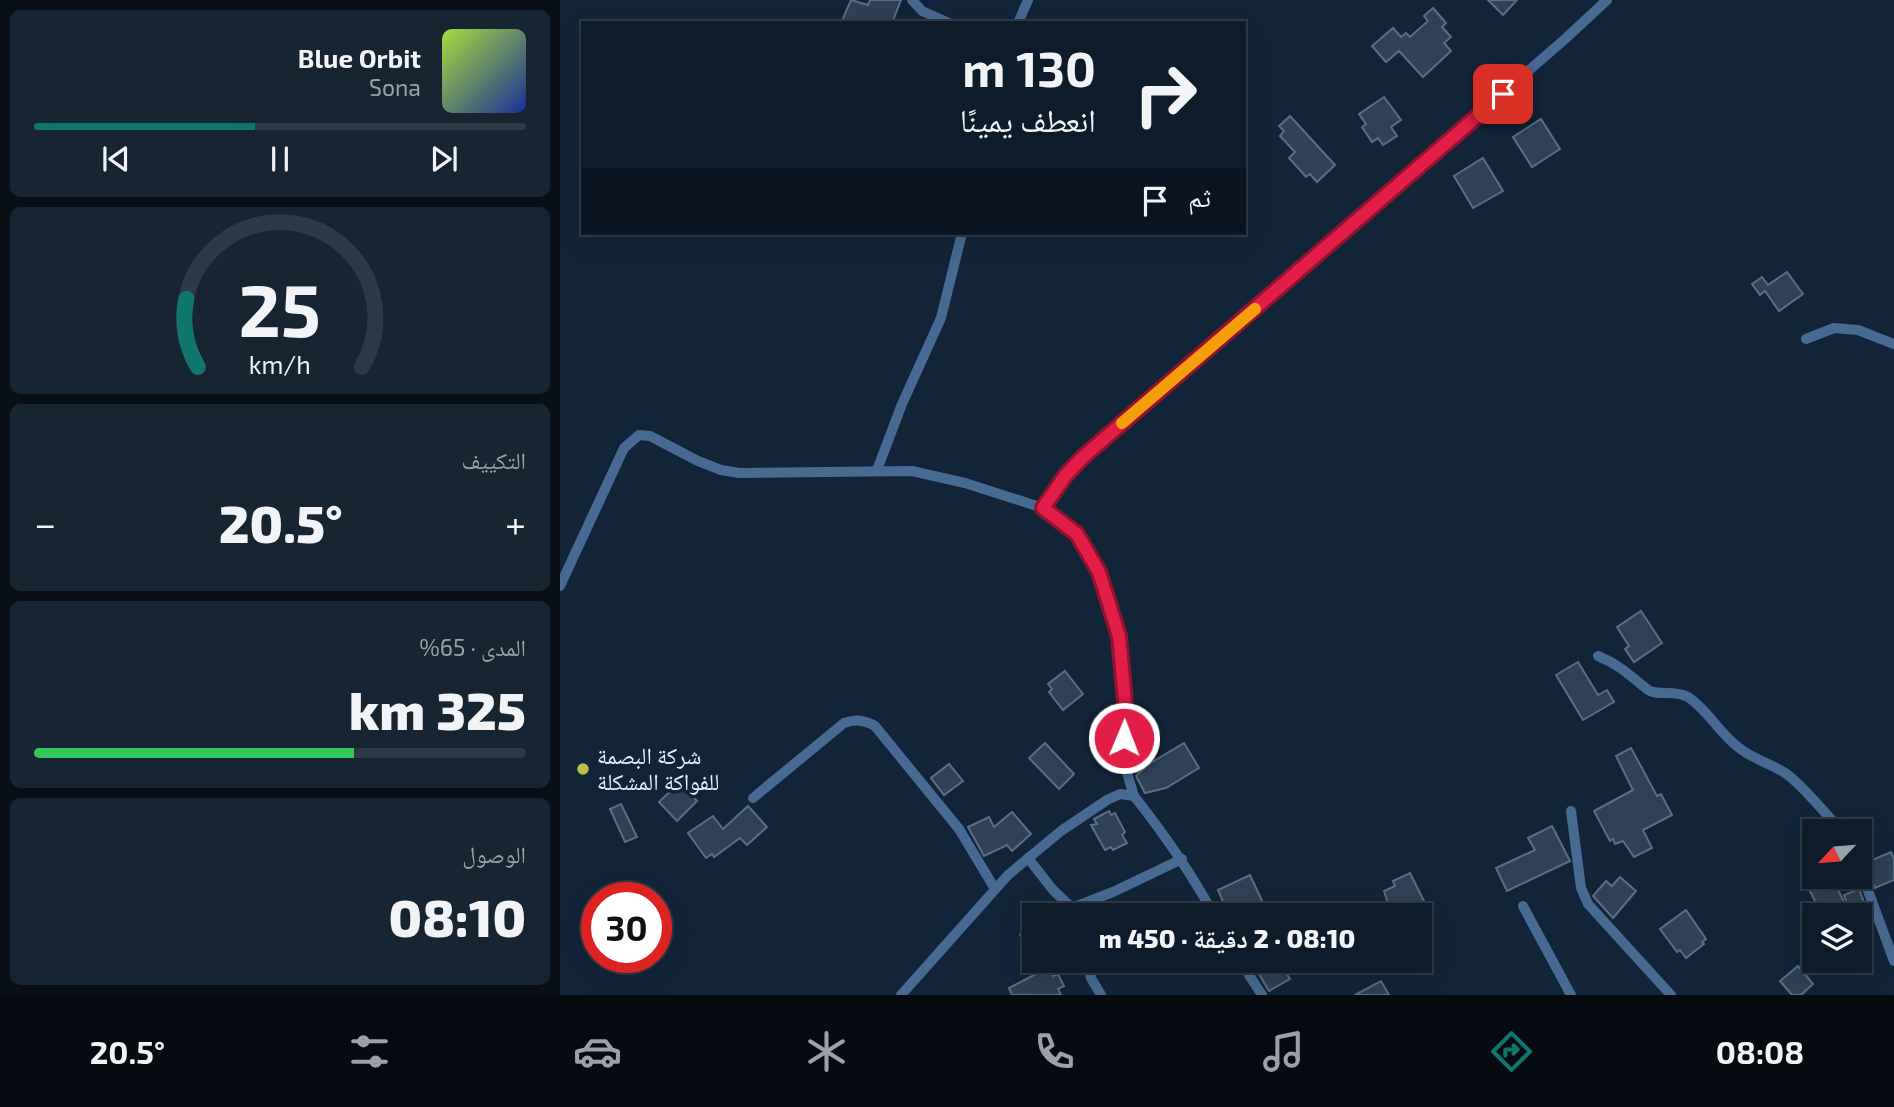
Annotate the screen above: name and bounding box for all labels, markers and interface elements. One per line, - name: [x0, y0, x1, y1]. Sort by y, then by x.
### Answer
- text: 130 m: [962, 38, 1096, 97]
- text: Blue Orbit: [298, 42, 421, 73]
- icon: right: [1120, 49, 1211, 140]
- pin: [1473, 64, 1533, 124]
- text: Sona: [369, 73, 421, 101]
- icon: arrive: [1484, 75, 1522, 113]
- text: انعطف يمينًا: [960, 100, 1096, 138]
- icon: previous: [97, 140, 135, 178]
- icon: pause: [261, 140, 299, 178]
- icon: next: [425, 140, 463, 178]
- text: ثم: [1188, 181, 1211, 212]
- icon: arrive: [1136, 182, 1174, 220]
- text: 25: [239, 264, 321, 352]
- text: km/h: [249, 348, 311, 378]
- text: التكييف: [461, 446, 526, 474]
- text: 20.5°: [219, 491, 343, 553]
- text: −: [34, 500, 56, 546]
- text: +: [505, 500, 526, 546]
- text: المدى · 65%: [419, 633, 526, 661]
- text: 325 km: [349, 678, 526, 740]
- position arrow: [1087, 701, 1161, 775]
- place label: شركة البصمة للفواكة المشكلة: [597, 741, 719, 795]
- marker: شركة البصمة للفواكة المشكلة: [575, 761, 591, 777]
- north arrow: [1802, 819, 1872, 889]
- map controls: [1802, 819, 1872, 973]
- text: الوصول: [462, 840, 526, 868]
- speed limit sign: 30: [581, 882, 672, 973]
- text: 08:10: [389, 885, 526, 947]
- button: layers: [1802, 903, 1872, 973]
- text: 08:10 · 2 دقيقة · 450 m: [1099, 922, 1355, 953]
- icon: filters: [345, 1027, 394, 1076]
- icon: car: [573, 1027, 622, 1076]
- icon: climate: [802, 1027, 851, 1076]
- icon: phone: [1030, 1027, 1079, 1076]
- icon: music: [1259, 1027, 1308, 1076]
- icon: directions: [1487, 1027, 1536, 1076]
- text: 20.5°: [90, 1032, 165, 1070]
- text: 08:08: [1716, 1032, 1804, 1070]

